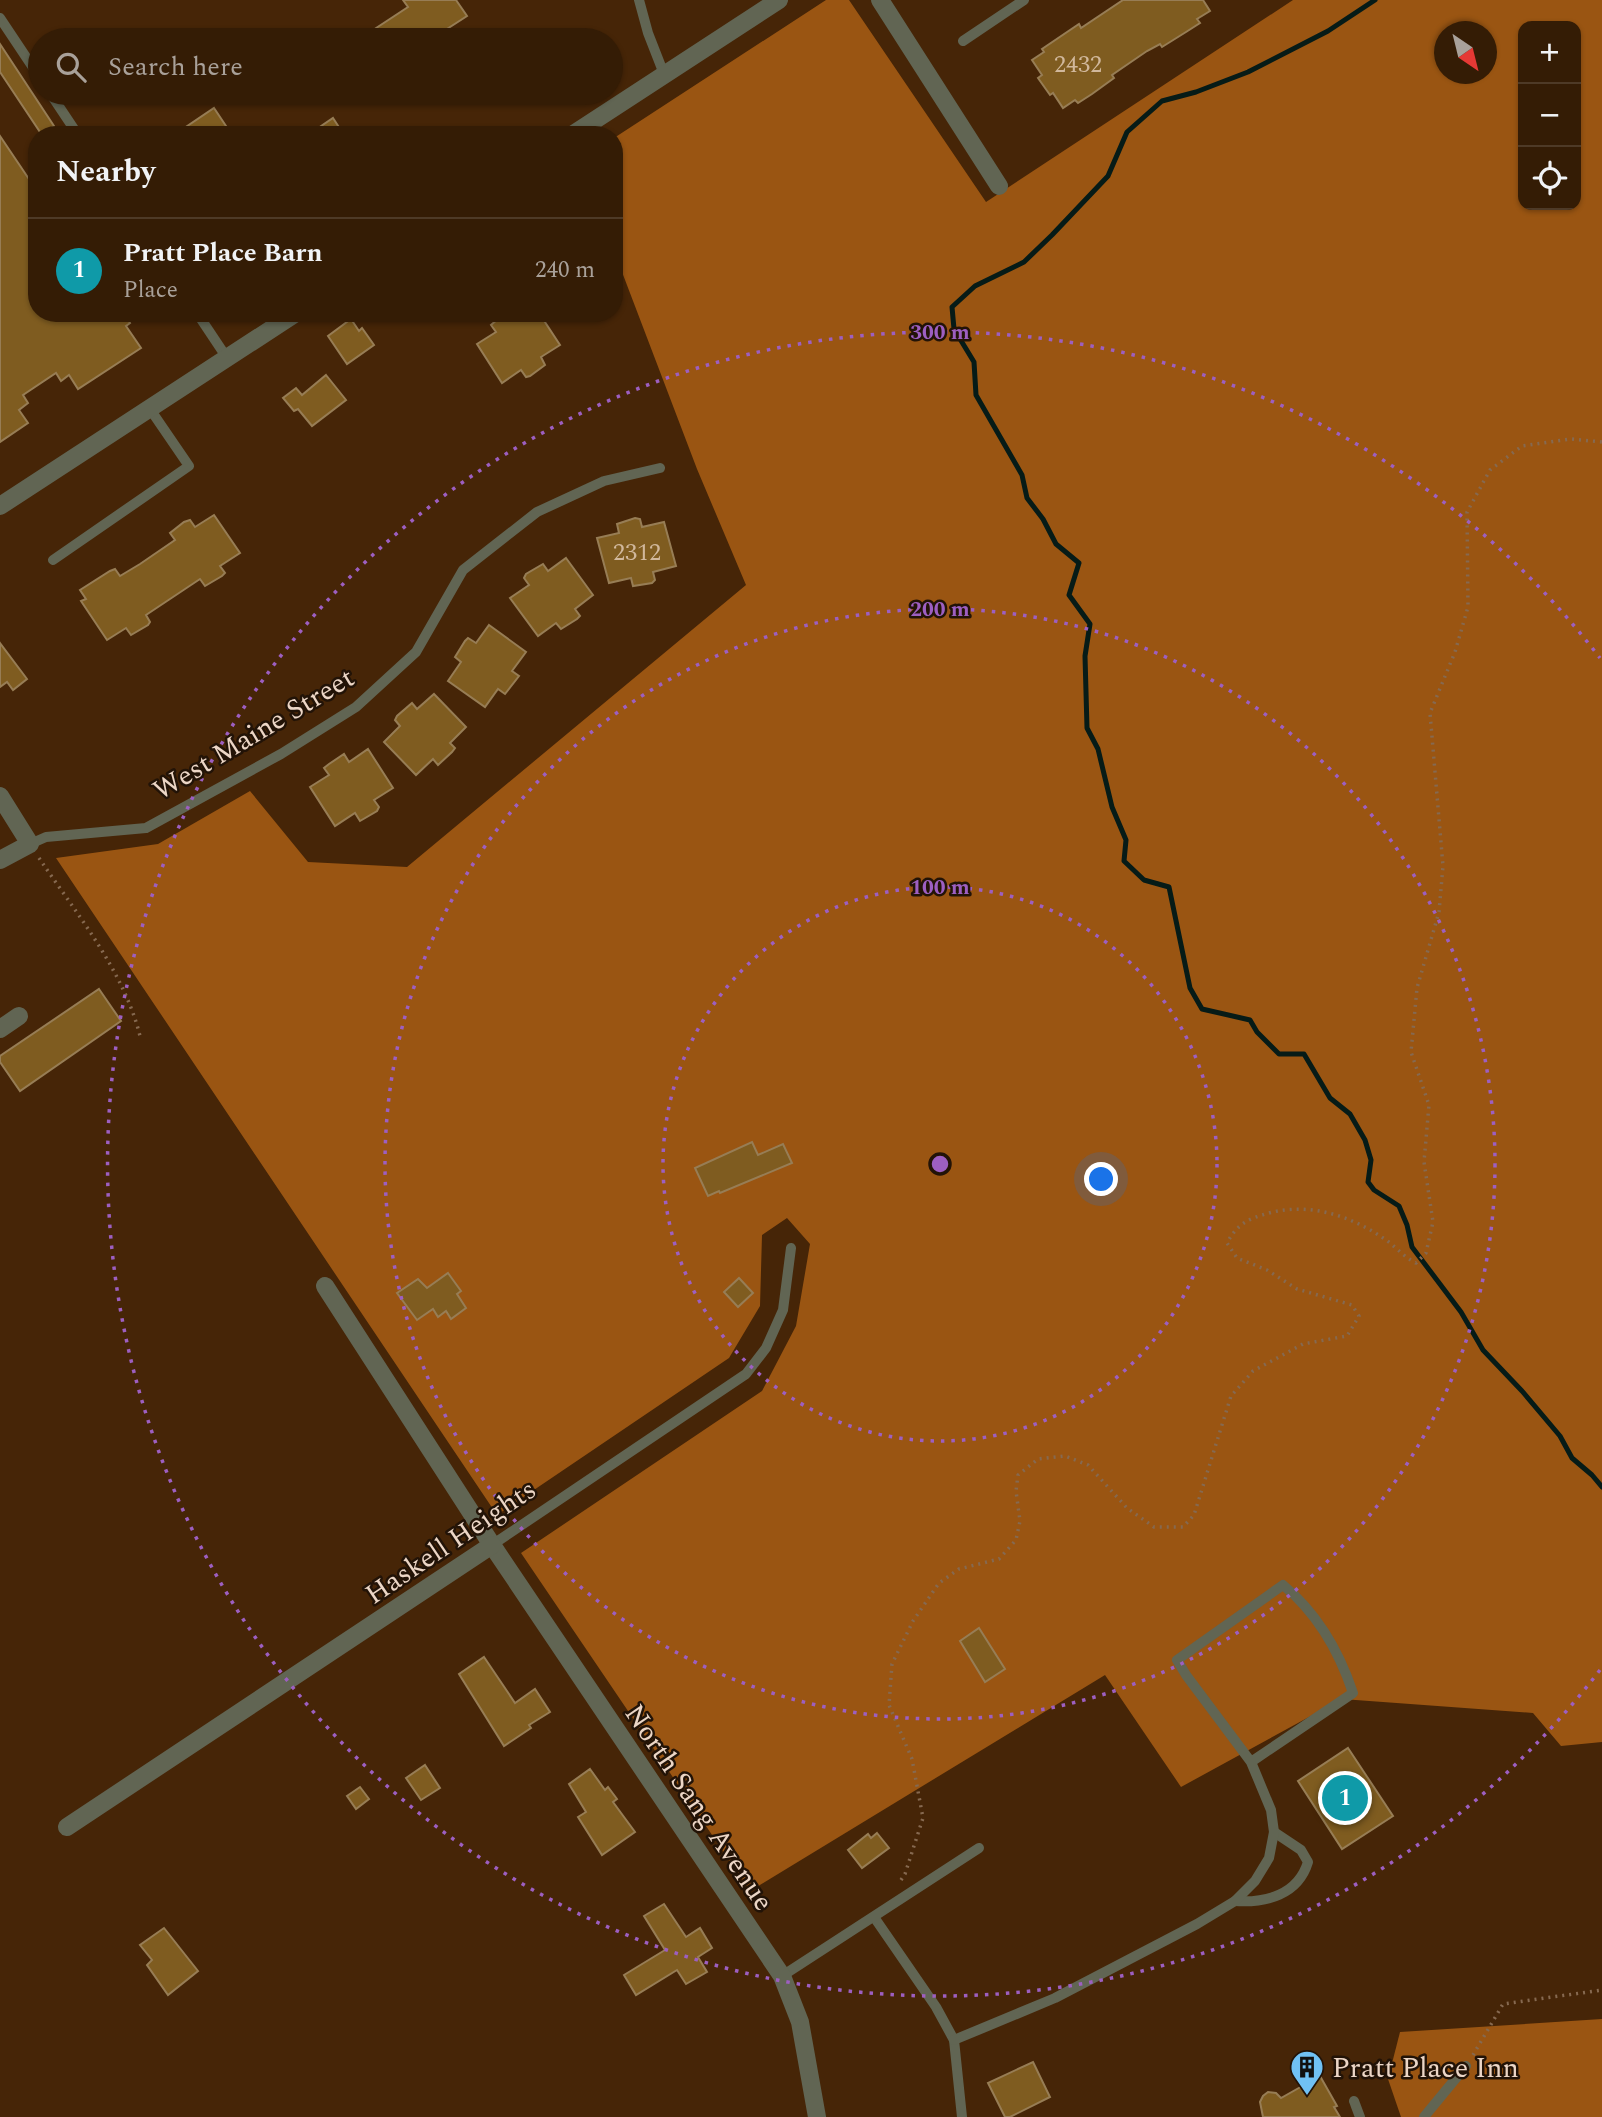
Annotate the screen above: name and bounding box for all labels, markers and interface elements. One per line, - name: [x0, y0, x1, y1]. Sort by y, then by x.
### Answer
- north arrow: [1434, 21, 1497, 84]
- map controls: [1518, 21, 1581, 210]
- button: +: [1518, 21, 1581, 84]
- search box: [28, 28, 623, 105]
- text: Search here: [108, 47, 243, 87]
- house number: 2432: [1054, 47, 1102, 83]
- icon: search: [52, 48, 90, 86]
- button: −: [1518, 84, 1581, 147]
- button: locate: [1518, 147, 1581, 210]
- text: Nearby: [56, 149, 155, 195]
- text: Pratt Place Barn: [123, 233, 322, 273]
- text: 1: [73, 253, 85, 288]
- text: 240 m: [535, 253, 595, 288]
- text: Place: [123, 273, 178, 308]
- text: 300 m: [910, 317, 970, 349]
- house number: 2312: [613, 535, 661, 571]
- text: 200 m: [910, 594, 970, 626]
- street label: West Maine Street: [145, 657, 363, 812]
- text: 100 m: [910, 872, 970, 904]
- centre of rings: [928, 1152, 952, 1176]
- your location: [1084, 1162, 1118, 1196]
- street label: Haskell Heights: [356, 1469, 545, 1616]
- street label: North Sang Avenue: [613, 1696, 784, 1920]
- pin: 1: [1322, 1772, 1368, 1824]
- place label: Pratt Place Inn: [1332, 2047, 1519, 2090]
- building icon: Pratt Place Inn: [1288, 2048, 1326, 2097]

